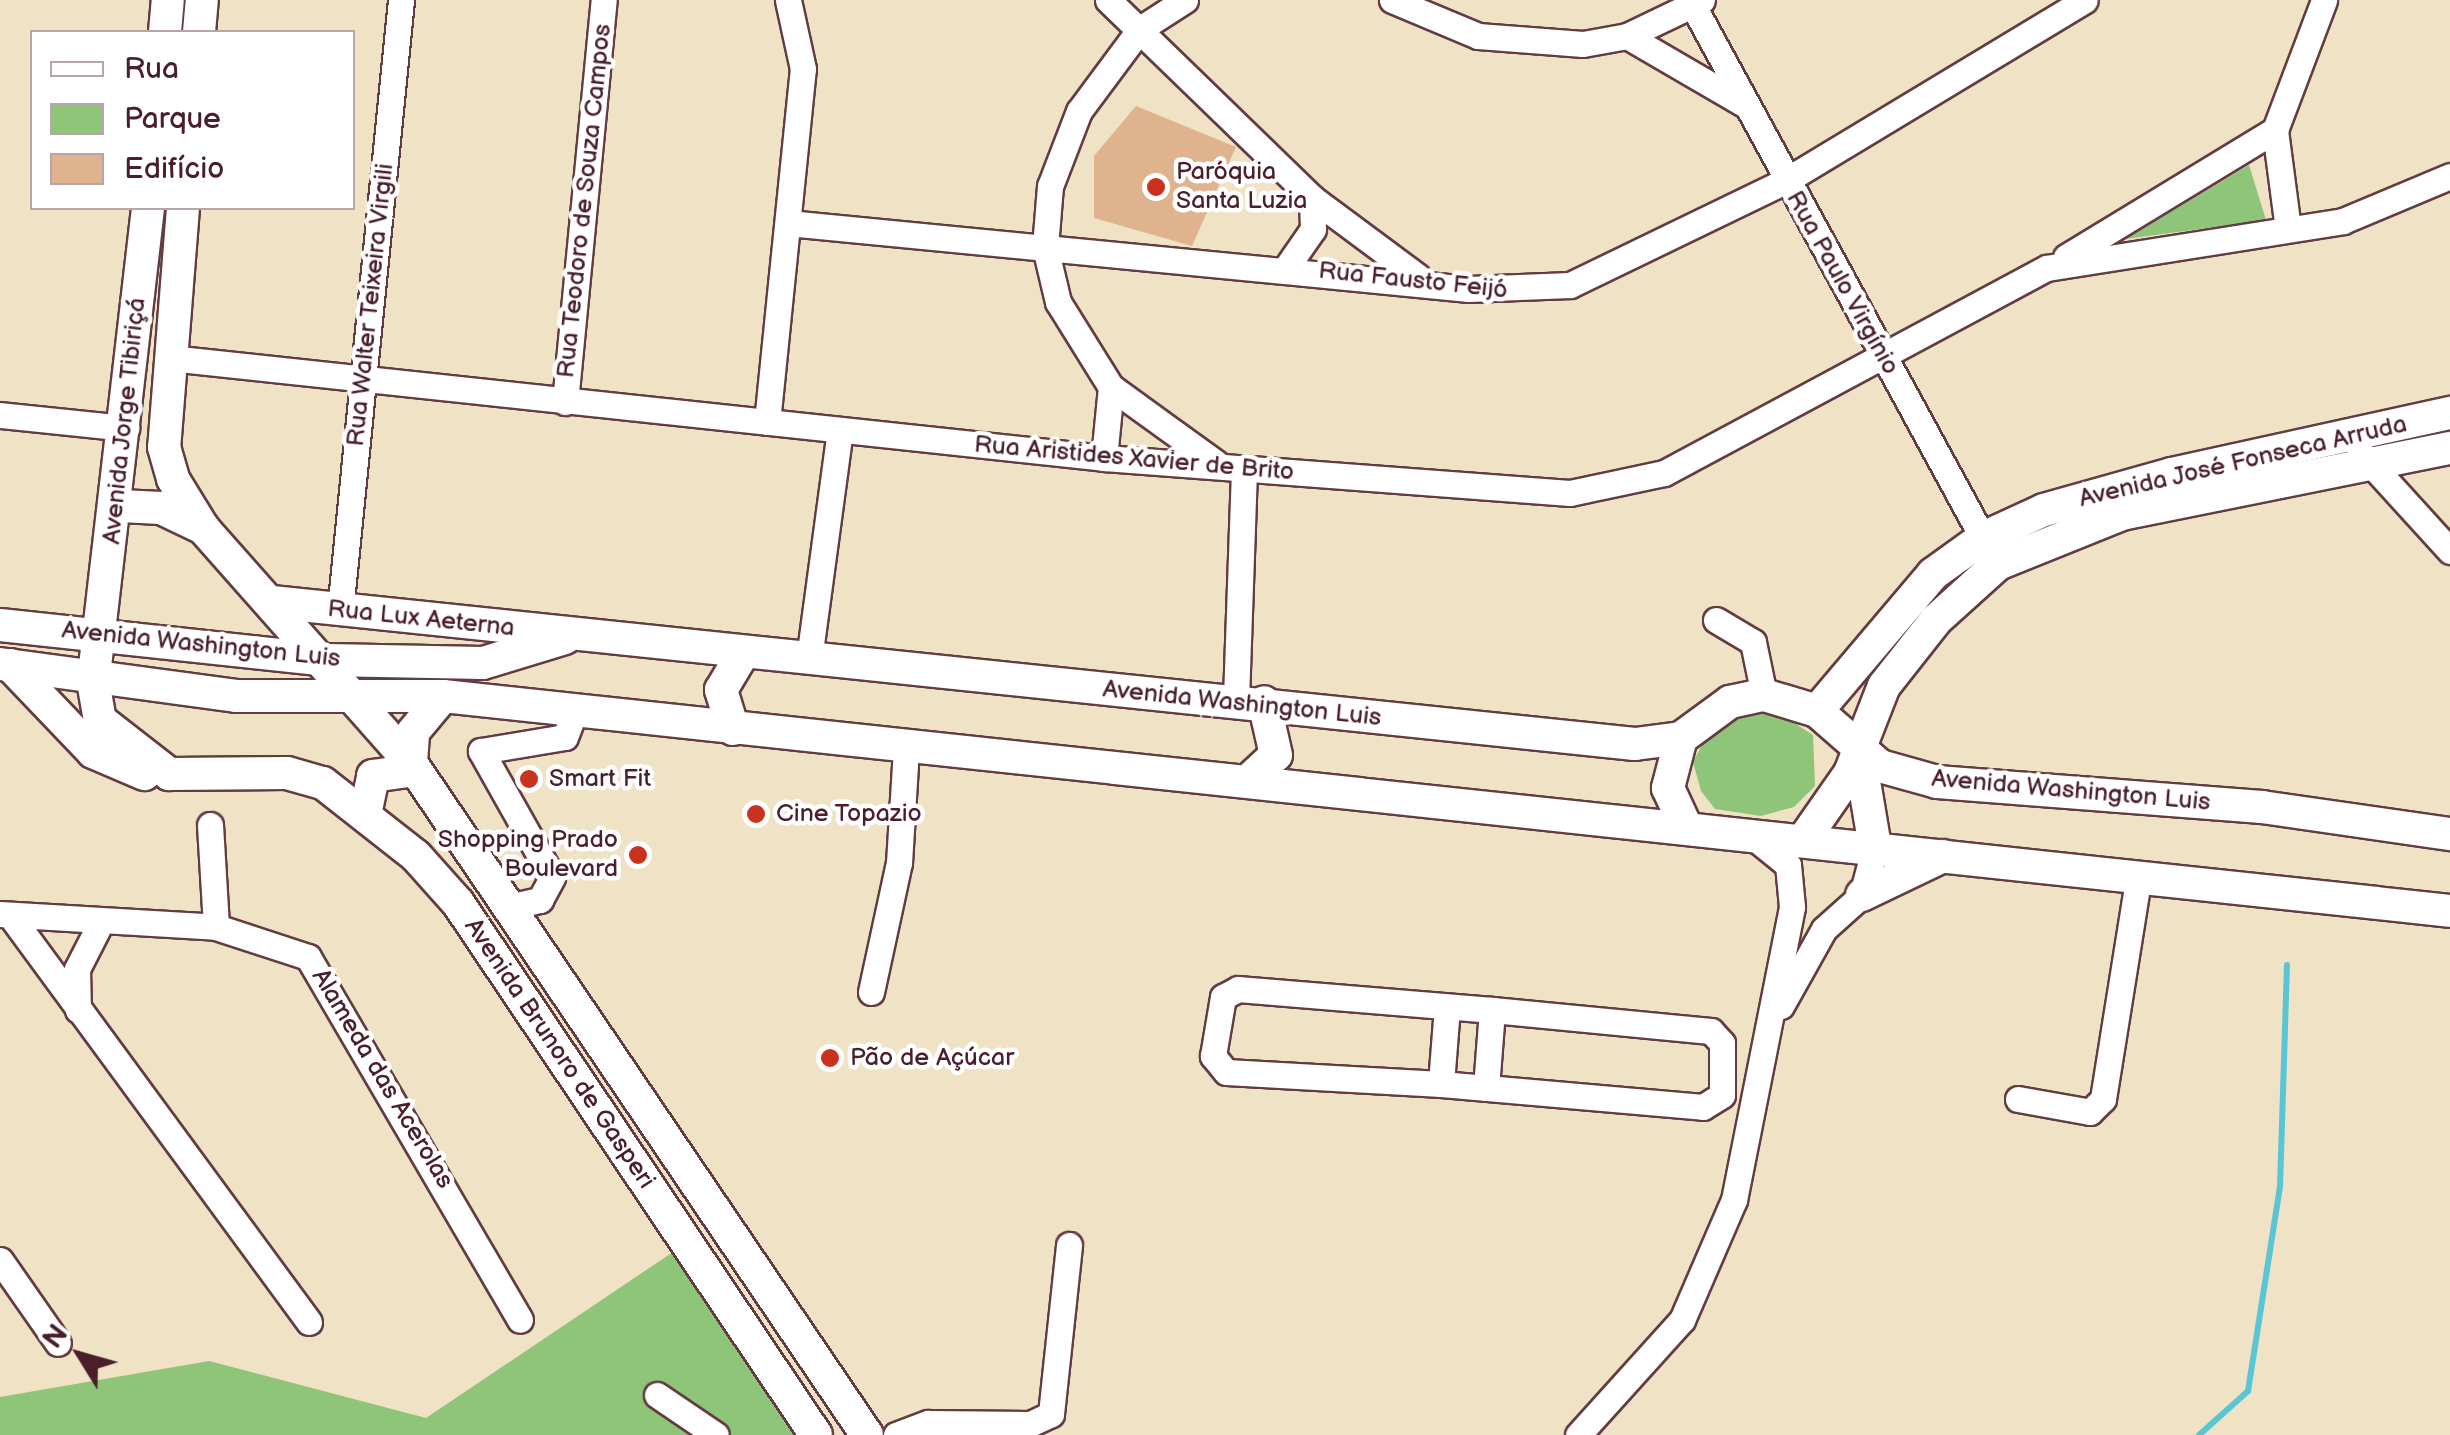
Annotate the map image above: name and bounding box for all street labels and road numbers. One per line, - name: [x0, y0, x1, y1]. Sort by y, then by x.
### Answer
- street label: Rua Teodoro de Souza Campos: [551, 22, 619, 380]
- street label: Rua Walter Teixeira Virgili: [341, 161, 401, 449]
- street label: Rua Paulo Virgínio: [1779, 186, 1905, 380]
- street label: Rua Fausto Feijó: [1317, 256, 1509, 306]
- street label: Avenida Jorge Tibiriçá: [97, 295, 153, 547]
- street label: Avenida José Fonseca Arruda: [2076, 409, 2410, 515]
- street label: Rua Aristides Xavier de Brito: [972, 430, 1296, 488]
- street label: Rua Lux Aeterna: [326, 594, 516, 644]
- street label: Avenida Washington Luis: [60, 615, 342, 675]
- street label: Avenida Washington Luis: [1101, 674, 1383, 734]
- street label: Avenida Washington Luis: [1930, 764, 2212, 818]
- street label: Avenida Brunoro de Gasperi: [457, 913, 661, 1195]
- street label: Alameda das Acerolas: [305, 964, 459, 1194]

